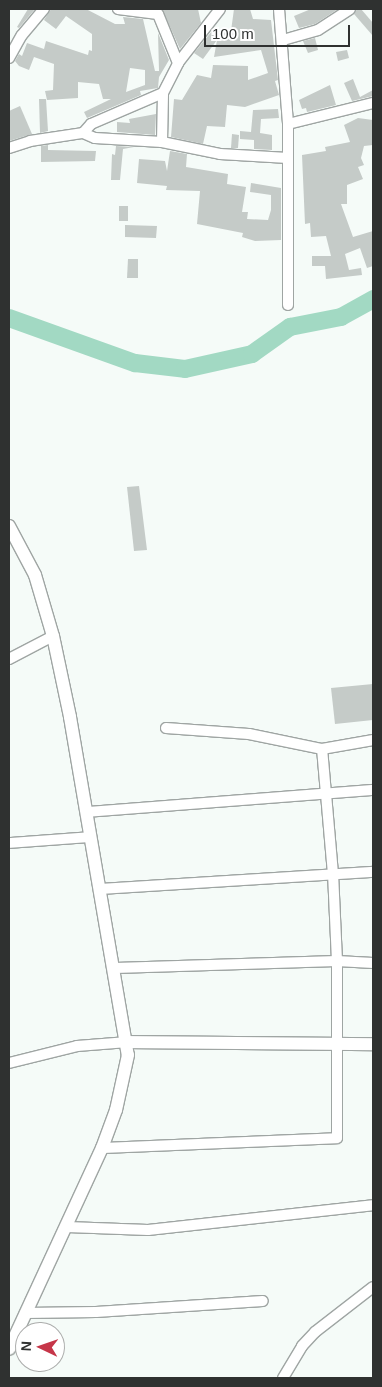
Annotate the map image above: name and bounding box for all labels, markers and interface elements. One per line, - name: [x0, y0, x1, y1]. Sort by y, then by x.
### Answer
- scale bar: [207, 15, 353, 47]
- text: 100 m: [212, 25, 254, 42]
- north arrow: [15, 1322, 65, 1372]
- text: N: [18, 1341, 34, 1352]

